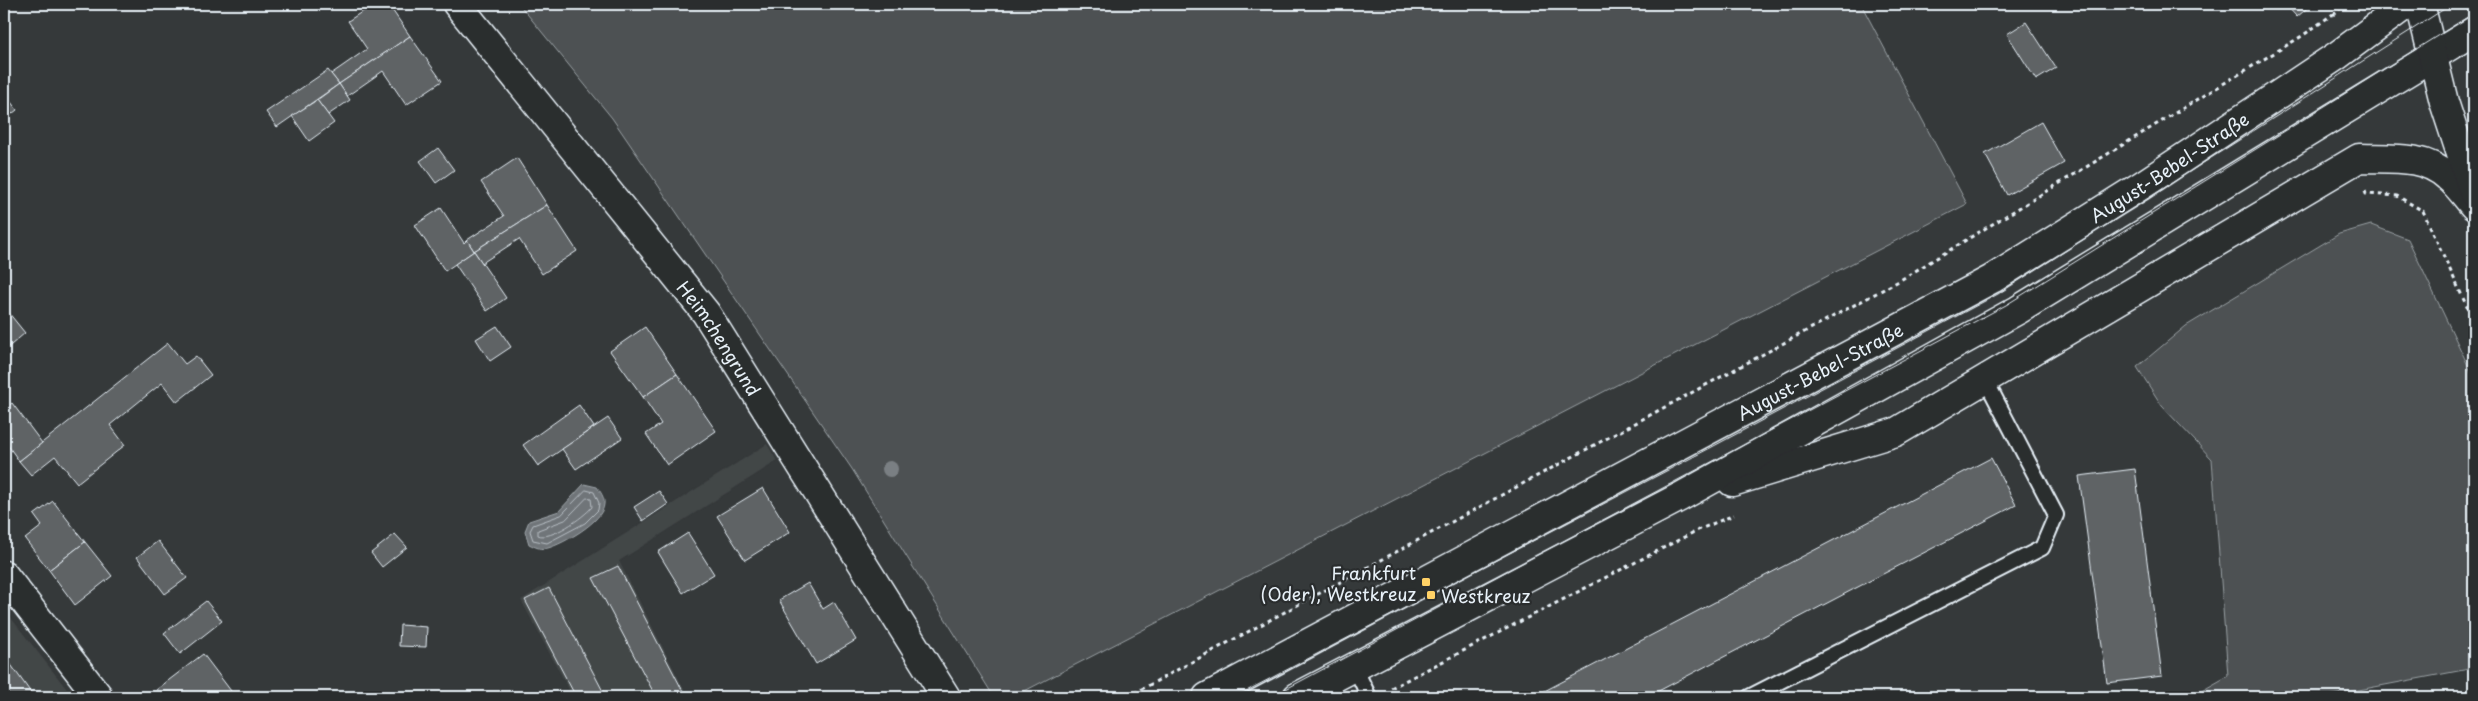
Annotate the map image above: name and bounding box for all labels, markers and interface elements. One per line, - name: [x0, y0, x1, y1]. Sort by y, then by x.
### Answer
- street label: August-Bebel-Straße: [2084, 105, 2254, 228]
- street label: Heimchengrund: [671, 274, 768, 401]
- street label: August-Bebel-Straße: [1732, 315, 1908, 426]
- place label: Frankfurt (Oder), Westkreuz: [1260, 559, 1416, 607]
- marker: Frankfurt (Oder), Westkreuz: [1420, 576, 1432, 588]
- place label: Westkreuz: [1441, 582, 1531, 609]
- marker: Westkreuz: [1425, 589, 1437, 601]

